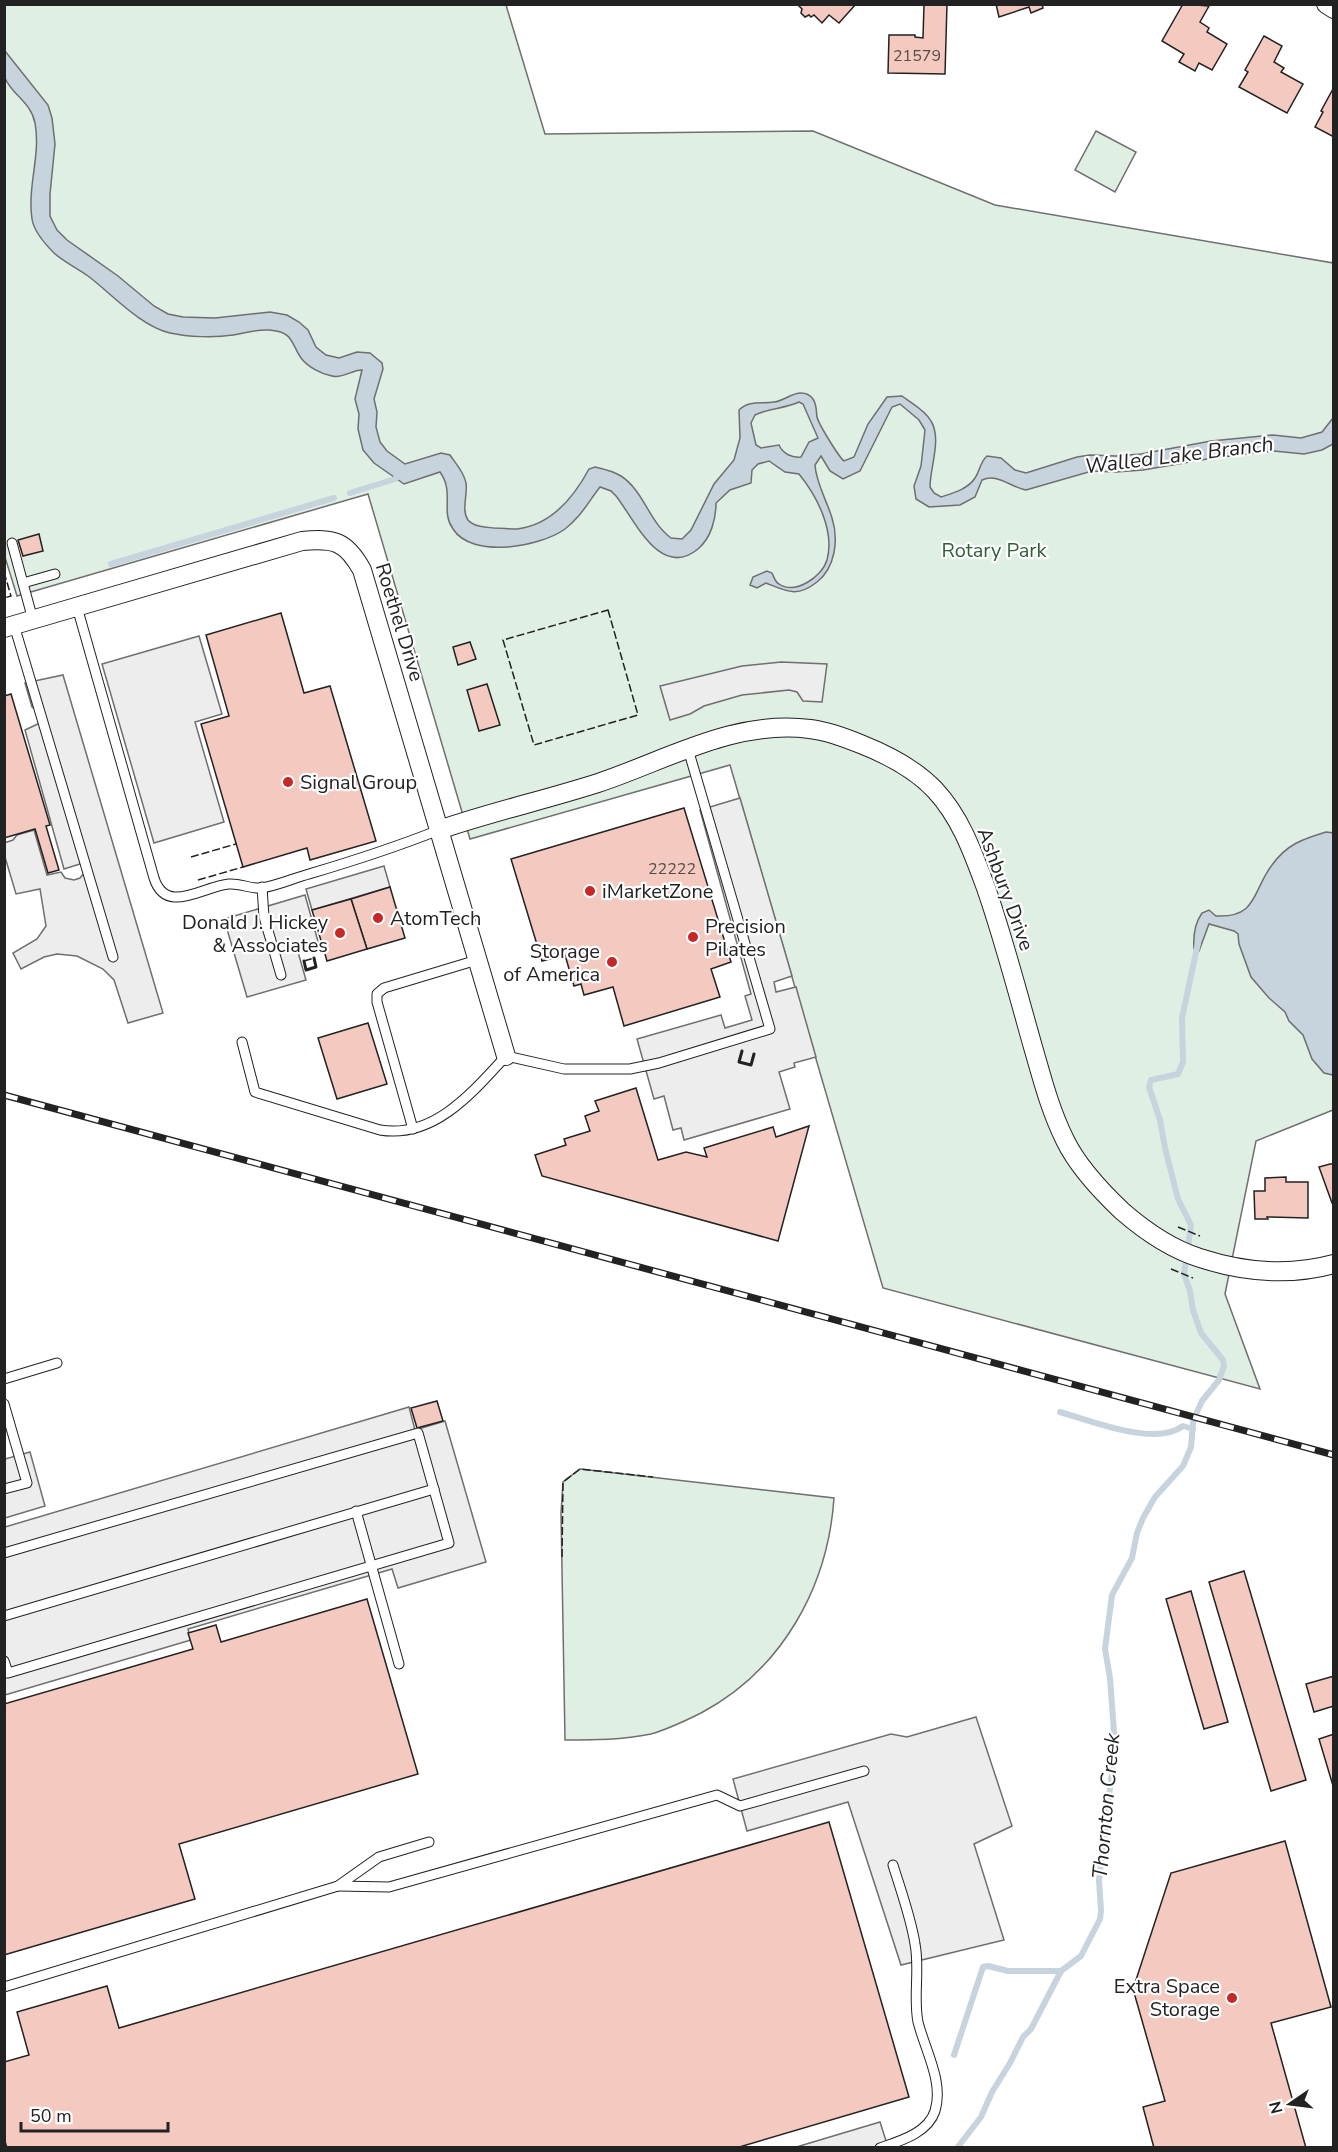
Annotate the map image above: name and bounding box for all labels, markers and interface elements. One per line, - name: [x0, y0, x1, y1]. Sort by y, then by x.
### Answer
- house number: 21579: [893, 45, 941, 67]
- water label: Walled Lake Branch: [1083, 430, 1275, 480]
- park label: Rotary Park: [942, 537, 1047, 564]
- street label: Roethel Drive: [369, 560, 430, 685]
- place label: Signal Group: [300, 769, 417, 796]
- marker: Signal Group: [281, 775, 295, 789]
- street label: Ashbury Drive: [971, 824, 1040, 954]
- house number: 22222: [648, 858, 696, 880]
- place label: iMarketZone: [602, 878, 713, 905]
- marker: iMarketZone: [583, 884, 597, 898]
- place label: AtomTech: [390, 905, 481, 932]
- place label: Donald J. Hickey & Associates: [182, 909, 329, 959]
- marker: AtomTech: [371, 911, 385, 925]
- place label: Precision Pilates: [705, 913, 786, 963]
- marker: Donald J. Hickey & Associates: [333, 926, 347, 940]
- marker: Precision Pilates: [686, 930, 700, 944]
- place label: Storage of America: [503, 938, 600, 988]
- marker: Storage of America: [605, 955, 619, 969]
- water label: Thornton Creek: [1086, 1731, 1126, 1880]
- place label: Extra Space Storage: [1114, 1973, 1220, 2023]
- marker: Extra Space Storage: [1225, 1991, 1239, 2005]
- north arrow: [1260, 2074, 1320, 2134]
- scale bar: [21, 2095, 168, 2133]
- text: N: [1264, 2099, 1289, 2116]
- text: 50 m: [30, 2104, 72, 2128]

